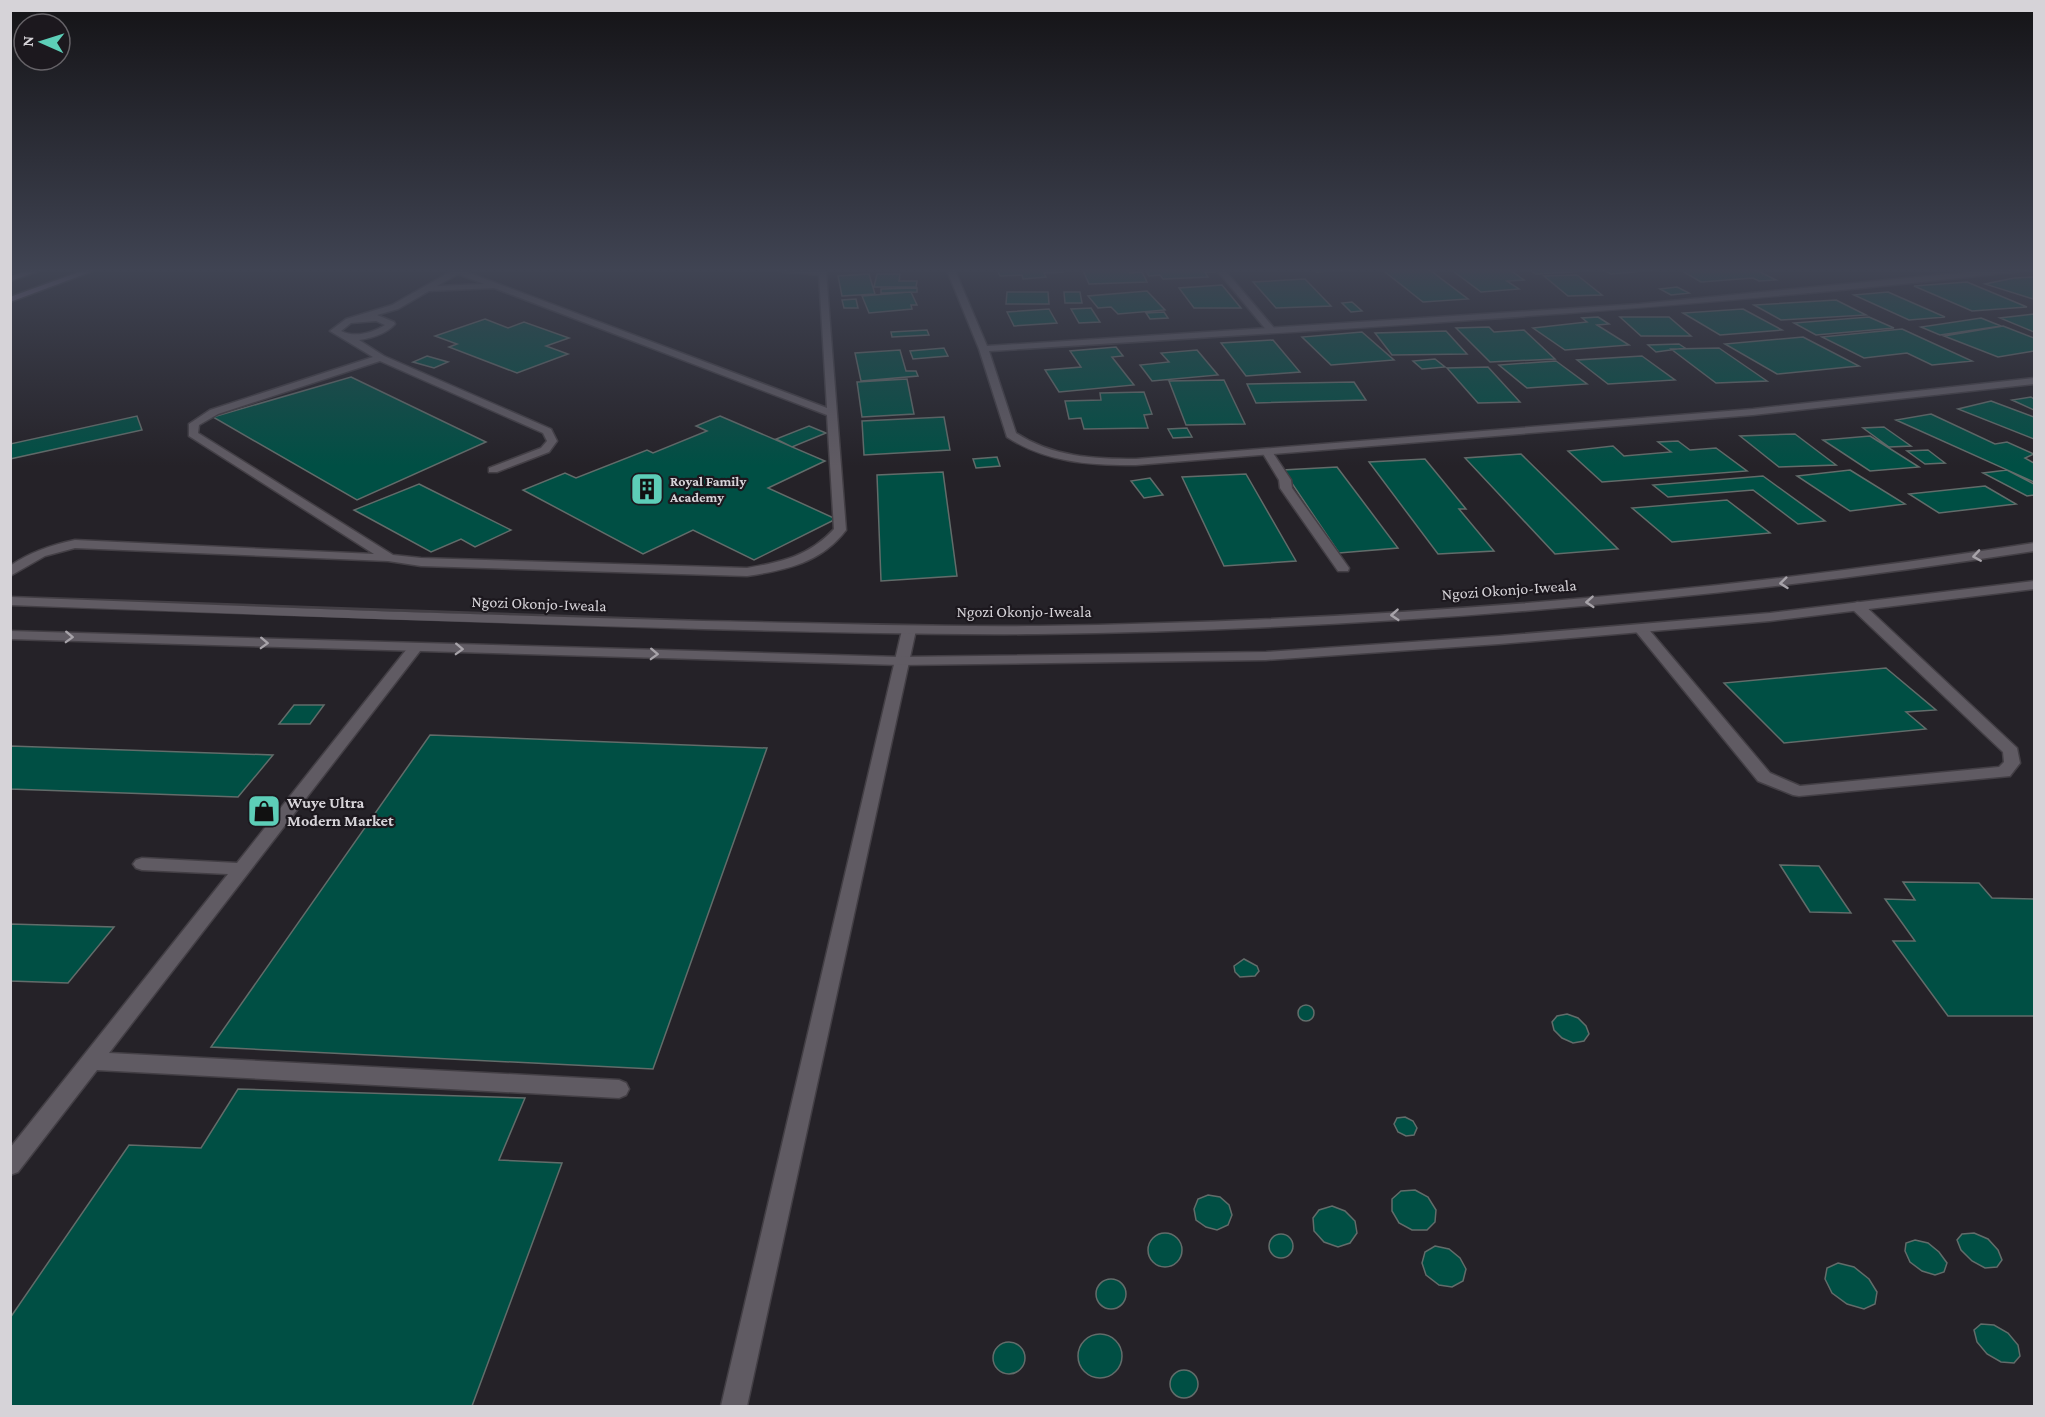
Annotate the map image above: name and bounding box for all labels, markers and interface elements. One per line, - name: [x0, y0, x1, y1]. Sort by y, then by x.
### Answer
- north arrow: [12, 12, 72, 72]
- text: N: [19, 35, 36, 47]
- building icon: Royal Family Academy: [629, 471, 665, 507]
- place label: Royal Family Academy: [669, 473, 746, 505]
- one-way arrow: [1972, 549, 1981, 561]
- street label: Ngozi Okonjo-Iweala: [1441, 576, 1578, 604]
- one-way arrow: [1779, 576, 1788, 589]
- street label: Ngozi Okonjo-Iweala: [471, 593, 607, 615]
- one-way arrow: [1585, 595, 1594, 608]
- street label: Ngozi Okonjo-Iweala: [956, 603, 1092, 621]
- one-way arrow: [1391, 608, 1400, 621]
- one-way arrow: [64, 631, 73, 643]
- one-way arrow: [259, 637, 268, 649]
- one-way arrow: [454, 643, 463, 655]
- one-way arrow: [649, 648, 658, 661]
- shop icon: Wuye Ultra Modern Market: [246, 793, 282, 829]
- place label: Wuye Ultra Modern Market: [286, 794, 394, 829]

